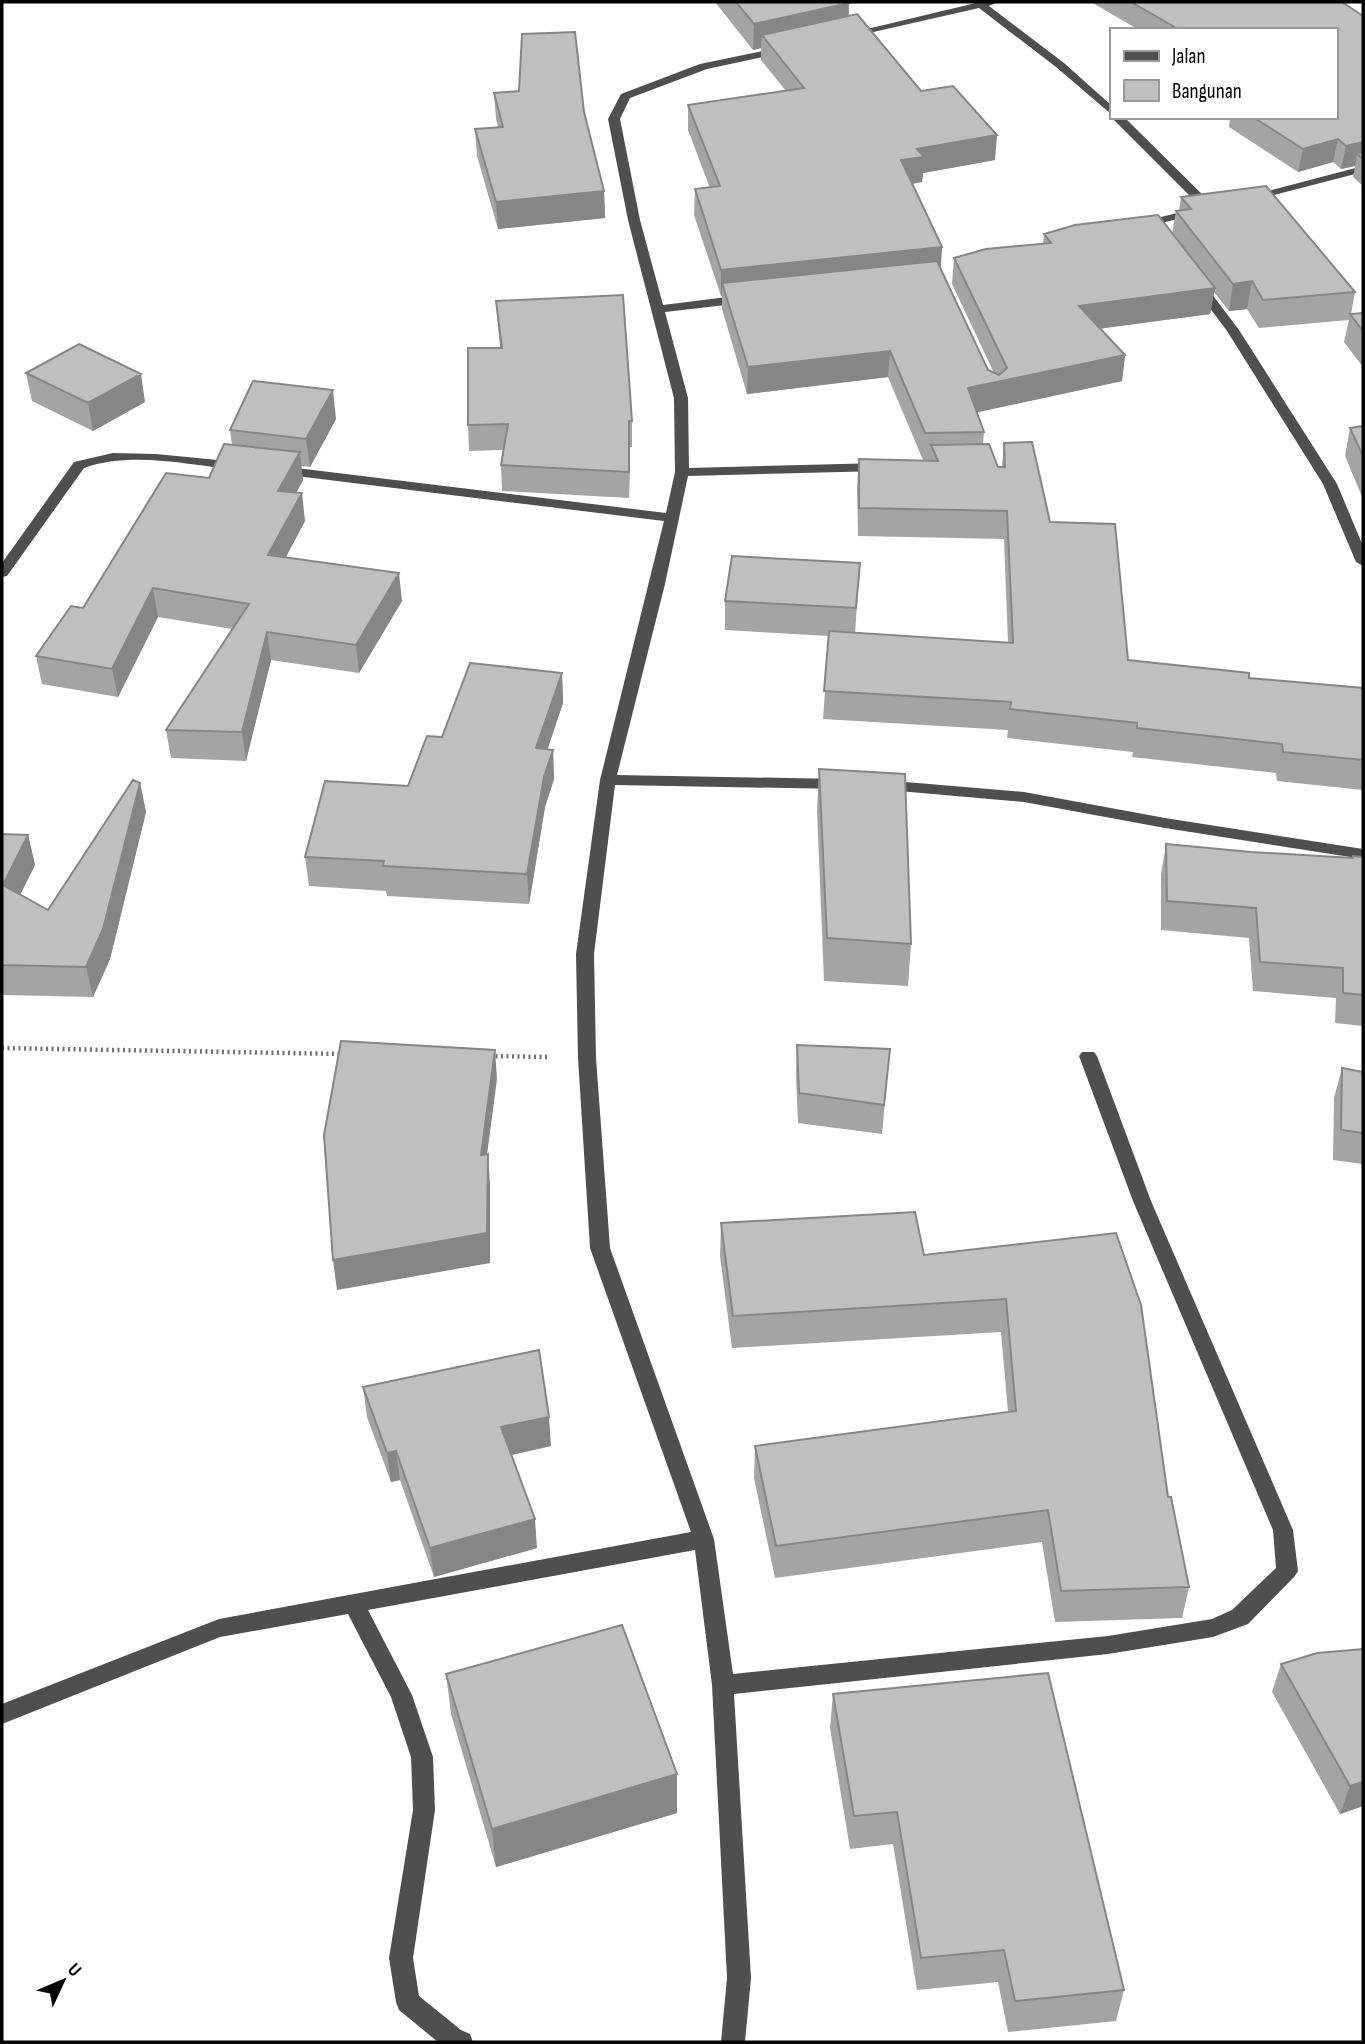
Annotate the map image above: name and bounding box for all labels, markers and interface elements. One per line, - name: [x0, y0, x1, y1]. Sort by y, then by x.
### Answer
- legend: [1110, 28, 1337, 119]
- text: Jalan: [1171, 44, 1205, 69]
- text: Bangunan: [1172, 79, 1242, 104]
- north arrow: [28, 1946, 98, 2016]
- text: U: [62, 1959, 86, 1982]

